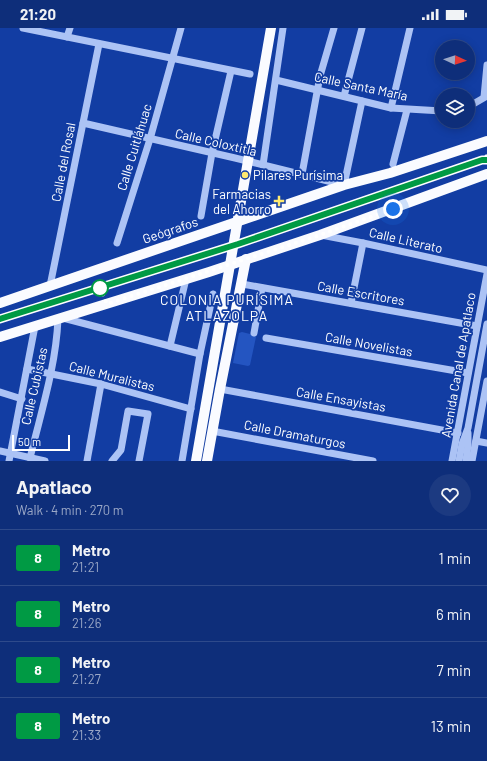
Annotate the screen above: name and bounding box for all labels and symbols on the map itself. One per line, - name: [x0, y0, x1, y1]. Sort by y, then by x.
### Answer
- north arrow: [435, 40, 475, 80]
- street label: Calle Santa María: [313, 68, 409, 104]
- street label: Calle Cuitláhuac: [113, 101, 155, 192]
- street label: Calle del Rosal: [47, 121, 79, 203]
- street label: Calle Coloxtitla: [174, 125, 258, 159]
- place label: Pilares Purísima: [253, 167, 343, 183]
- marker: Pilares Purísima: [240, 170, 250, 180]
- place label: Farmacias del Ahorro: [212, 186, 271, 217]
- marker: Farmacias del Ahorro: [274, 196, 284, 206]
- your location: [383, 199, 403, 219]
- street label: Geógrafos: [140, 213, 200, 247]
- street label: Calle Literato: [368, 224, 444, 256]
- street label: Calle Escritores: [316, 277, 406, 309]
- unlabelled marker: [91, 279, 109, 297]
- district label: COLONIA PURÍSIMA ATLAZOLPA: [160, 291, 294, 324]
- street label: Avenida Canal de Apatlaco: [437, 291, 479, 439]
- street label: Calle Novelistas: [324, 328, 414, 360]
- street label: Calle Cubistas: [17, 346, 51, 426]
- street label: Calle Muralistas: [67, 358, 157, 394]
- street label: Calle Ensayistas: [295, 383, 387, 415]
- street label: Calle Dramaturgos: [243, 416, 347, 452]
- scale bar: [12, 433, 70, 452]

